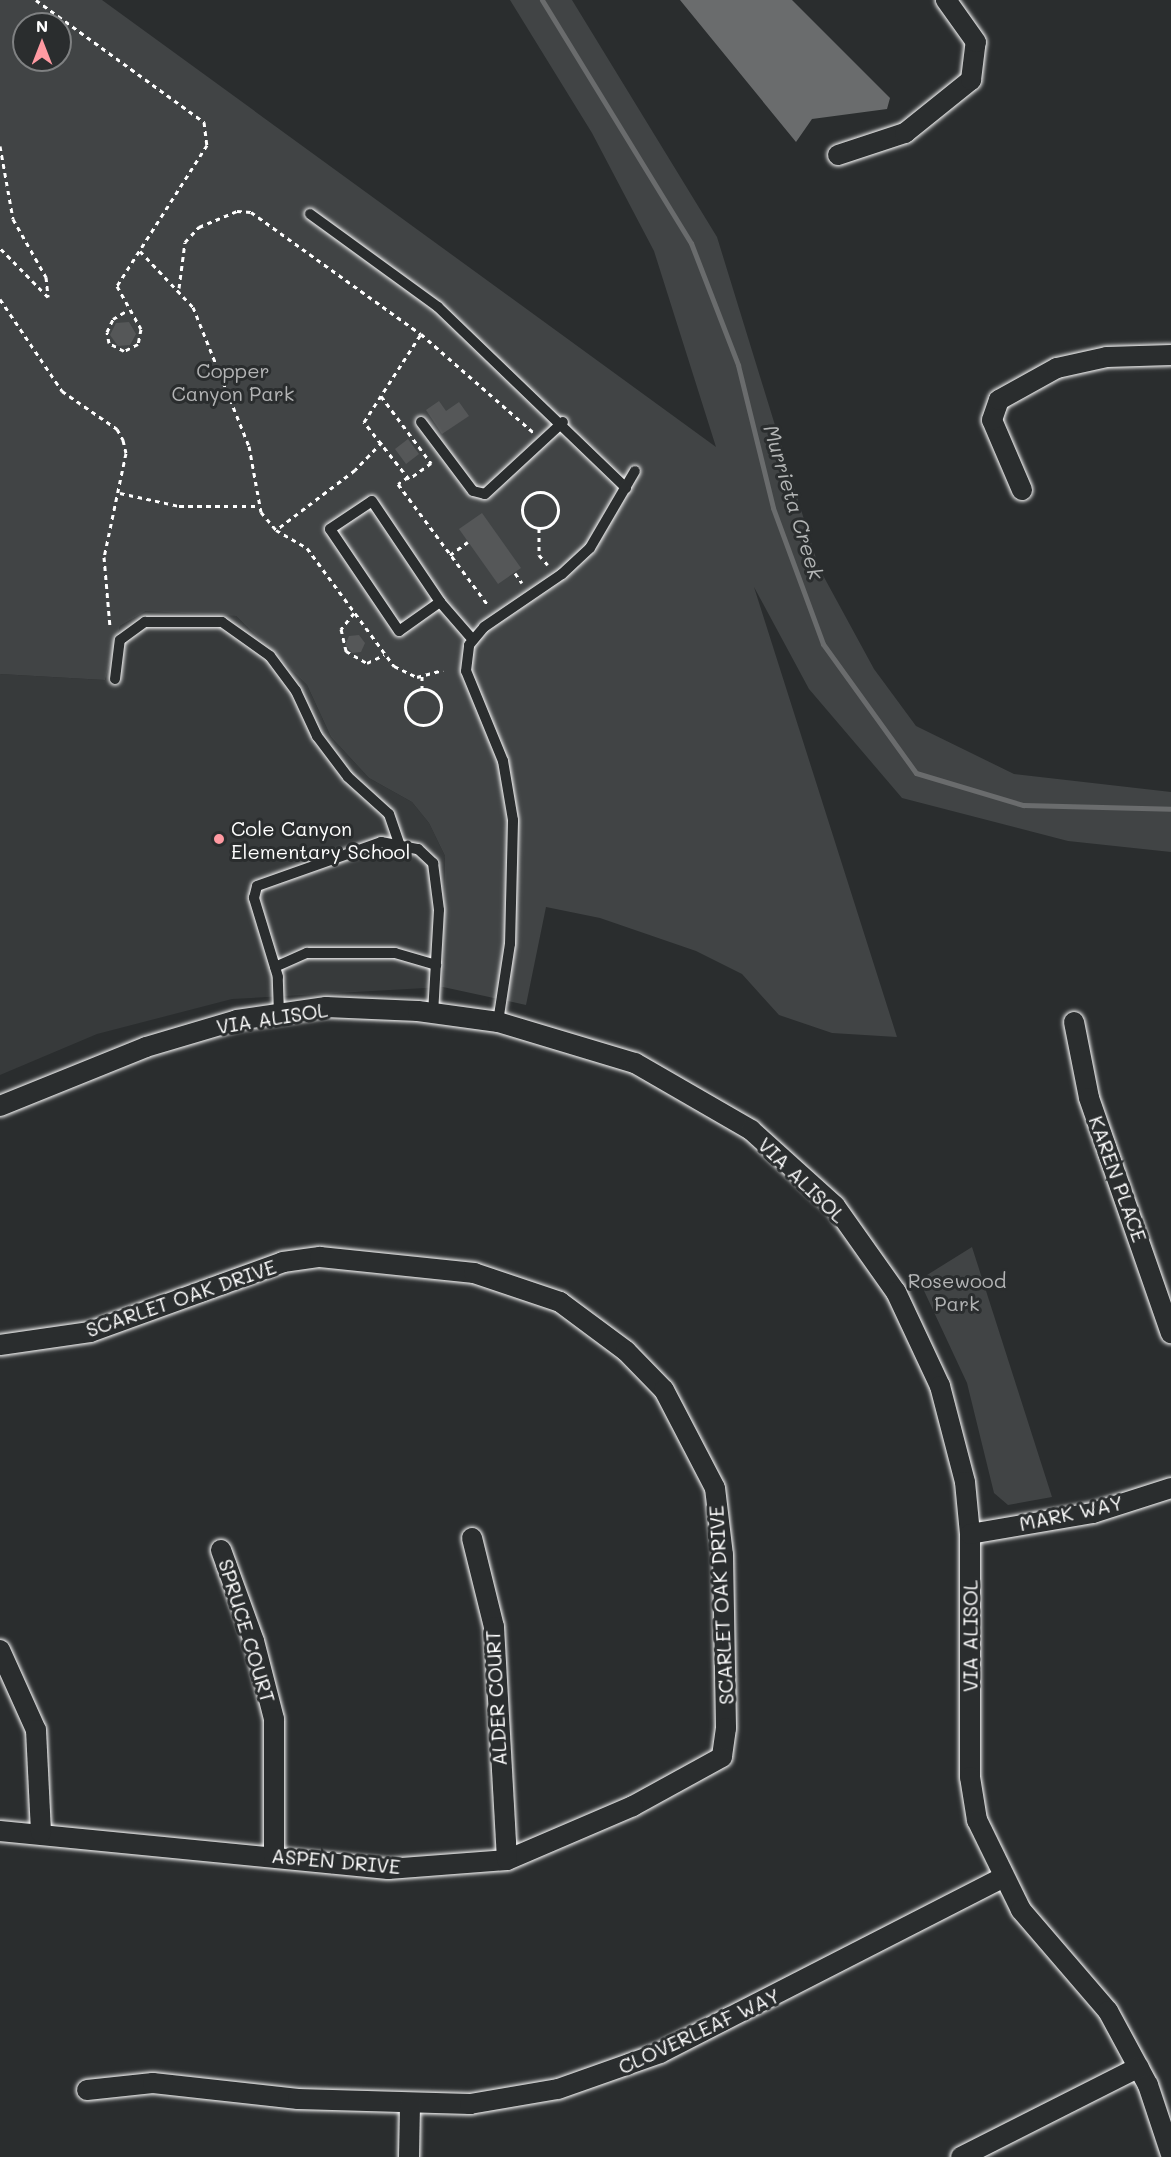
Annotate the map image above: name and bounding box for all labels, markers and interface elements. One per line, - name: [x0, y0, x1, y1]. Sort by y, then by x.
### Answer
- north arrow: [12, 12, 72, 72]
- text: N: [36, 15, 48, 36]
- park label: Copper Canyon Park: [172, 358, 294, 405]
- water label: Murrieta Creek: [758, 422, 830, 582]
- place label: Cole Canyon Elementary School: [231, 816, 410, 863]
- marker: Cole Canyon Elementary School: [212, 832, 226, 846]
- street label: VIA ALISOL: [215, 997, 329, 1039]
- street label: KAREN PLACE: [1084, 1113, 1152, 1245]
- street label: VIA ALISOL: [753, 1132, 851, 1228]
- street label: SCARLET OAK DRIVE: [83, 1254, 279, 1342]
- park label: Rosewood Park: [908, 1268, 1006, 1315]
- street label: MARK WAY: [1017, 1490, 1125, 1536]
- street label: SCARLET OAK DRIVE: [704, 1505, 738, 1705]
- street label: SPRUCE COURT: [214, 1556, 280, 1706]
- street label: VIA ALISOL: [958, 1580, 982, 1692]
- street label: ALDER COURT: [480, 1629, 512, 1767]
- street label: ASPEN DRIVE: [270, 1843, 402, 1879]
- street label: CLOVERLEAF WAY: [614, 1983, 784, 2079]

